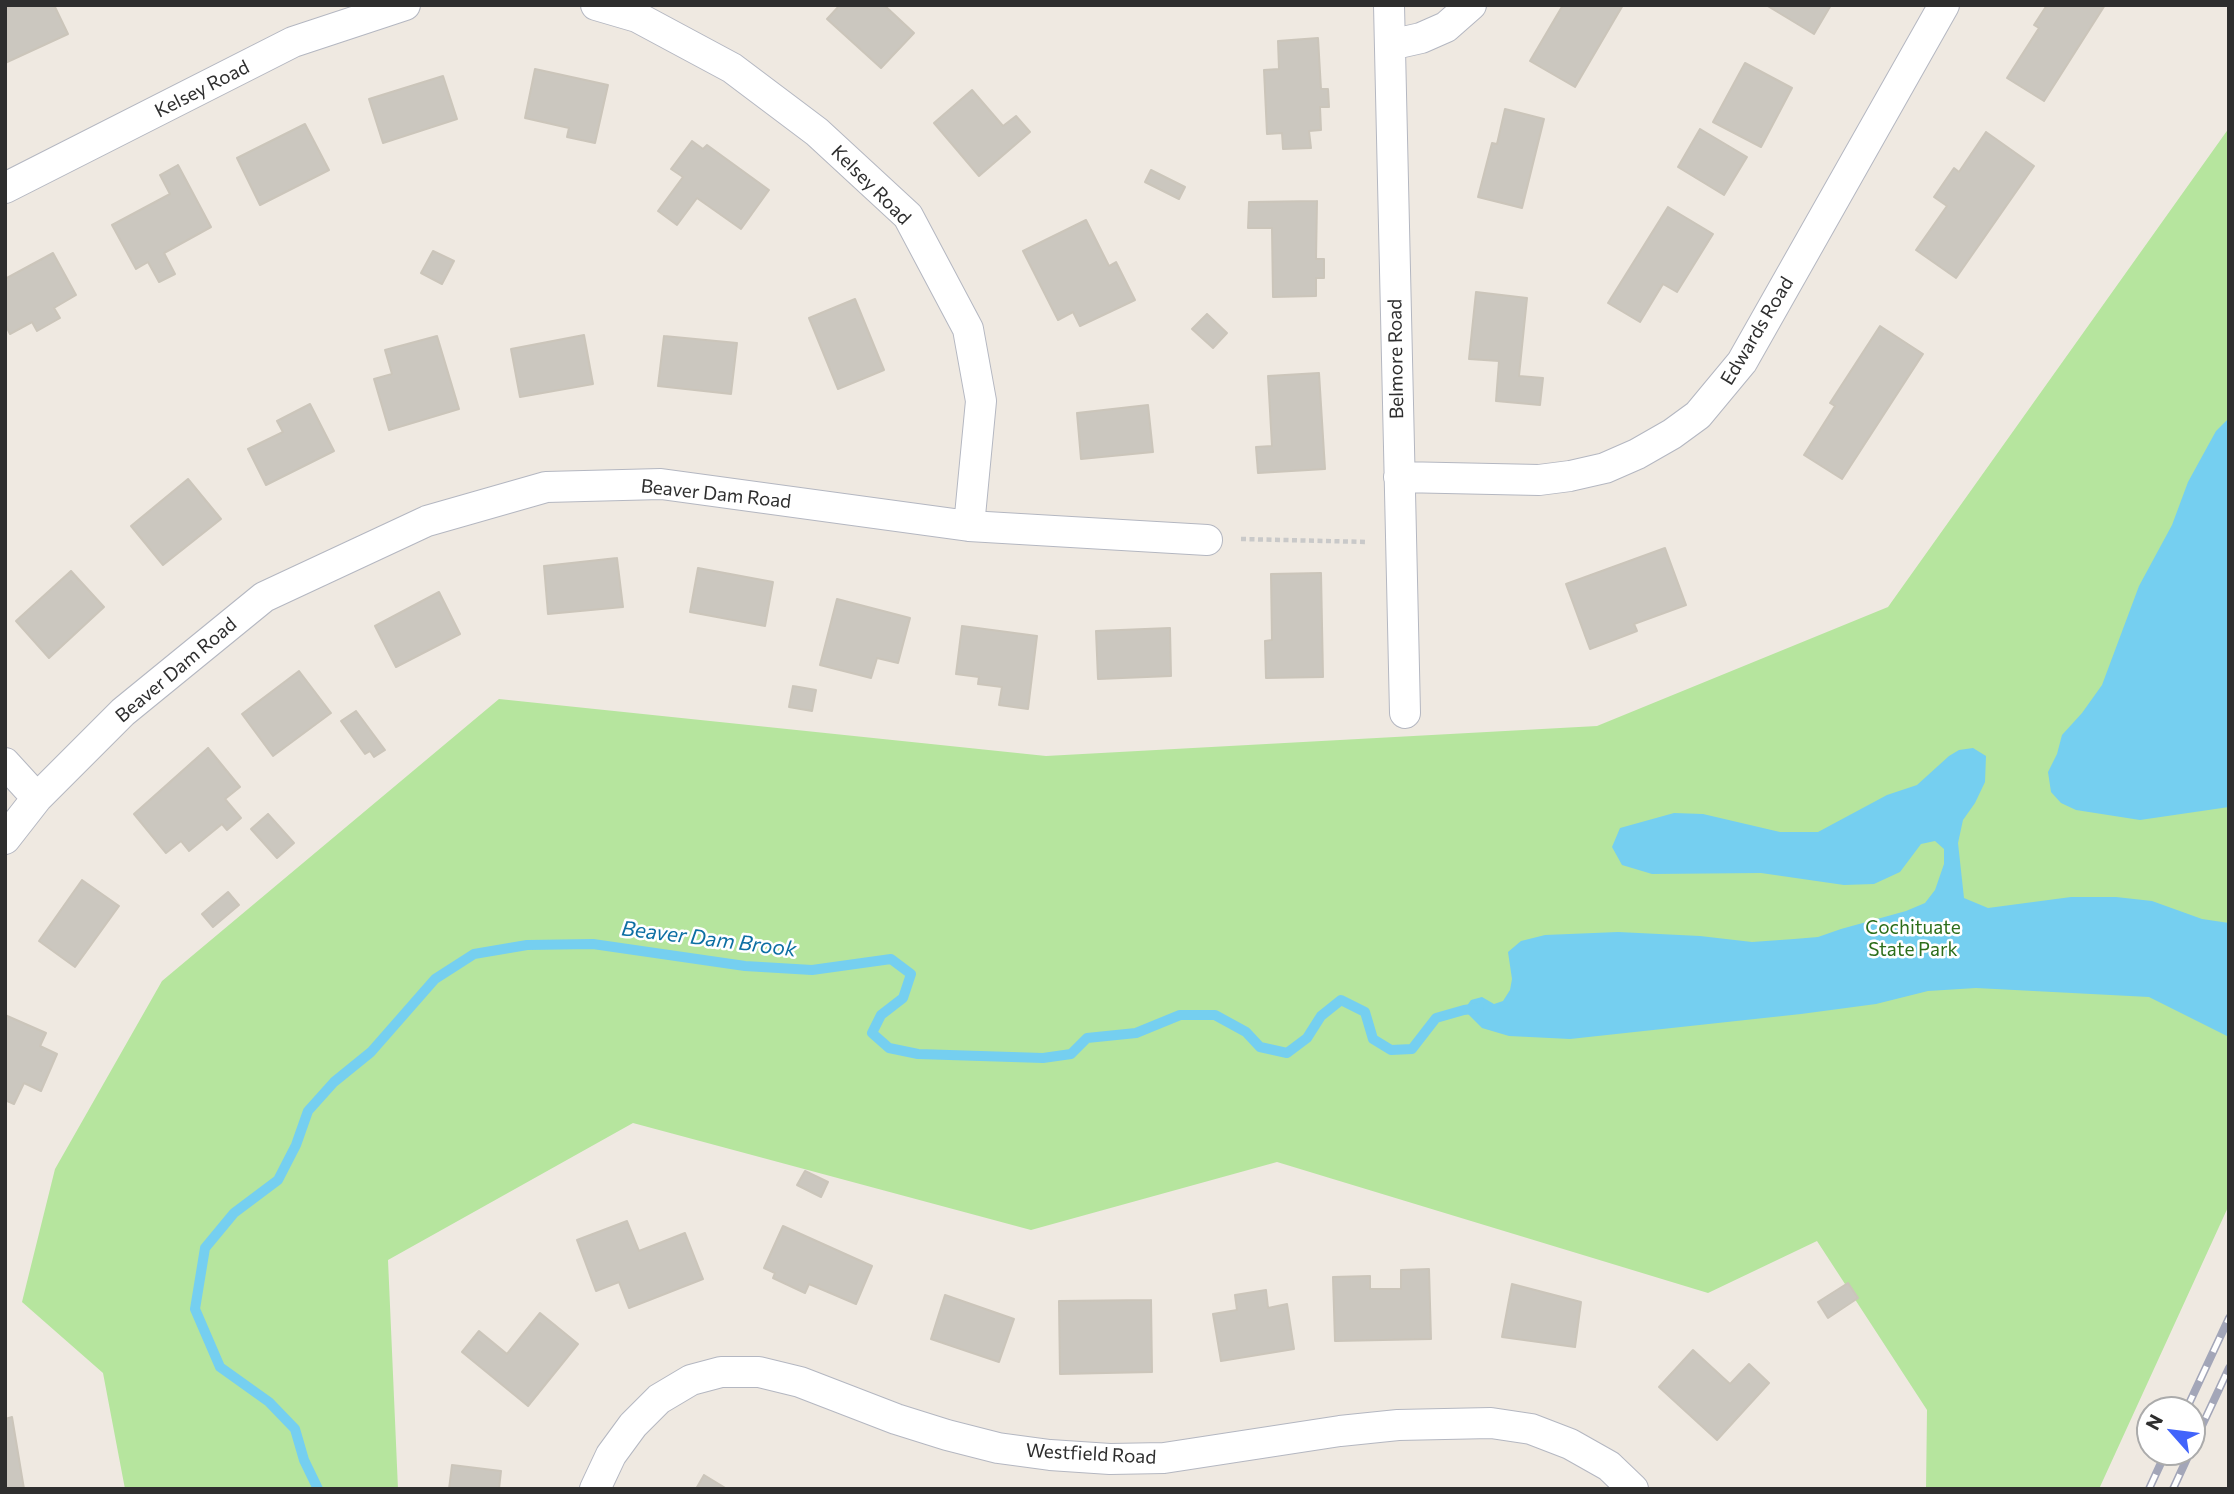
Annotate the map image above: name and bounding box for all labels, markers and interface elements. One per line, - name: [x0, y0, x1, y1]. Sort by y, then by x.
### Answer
- street label: Kelsey Road: [151, 55, 253, 123]
- street label: Kelsey Road: [826, 140, 916, 230]
- street label: Edwards Road: [1716, 273, 1798, 389]
- street label: Belmore Road: [1384, 299, 1408, 419]
- street label: Beaver Dam Road: [640, 475, 792, 513]
- street label: Beaver Dam Road: [111, 613, 241, 727]
- water label: Beaver Dam Brook: [620, 916, 798, 962]
- park label: Cochituate State Park: [1865, 917, 1961, 961]
- north arrow: [2136, 1396, 2206, 1466]
- text: N: [2140, 1410, 2167, 1434]
- street label: Westfield Road: [1025, 1439, 1157, 1469]

